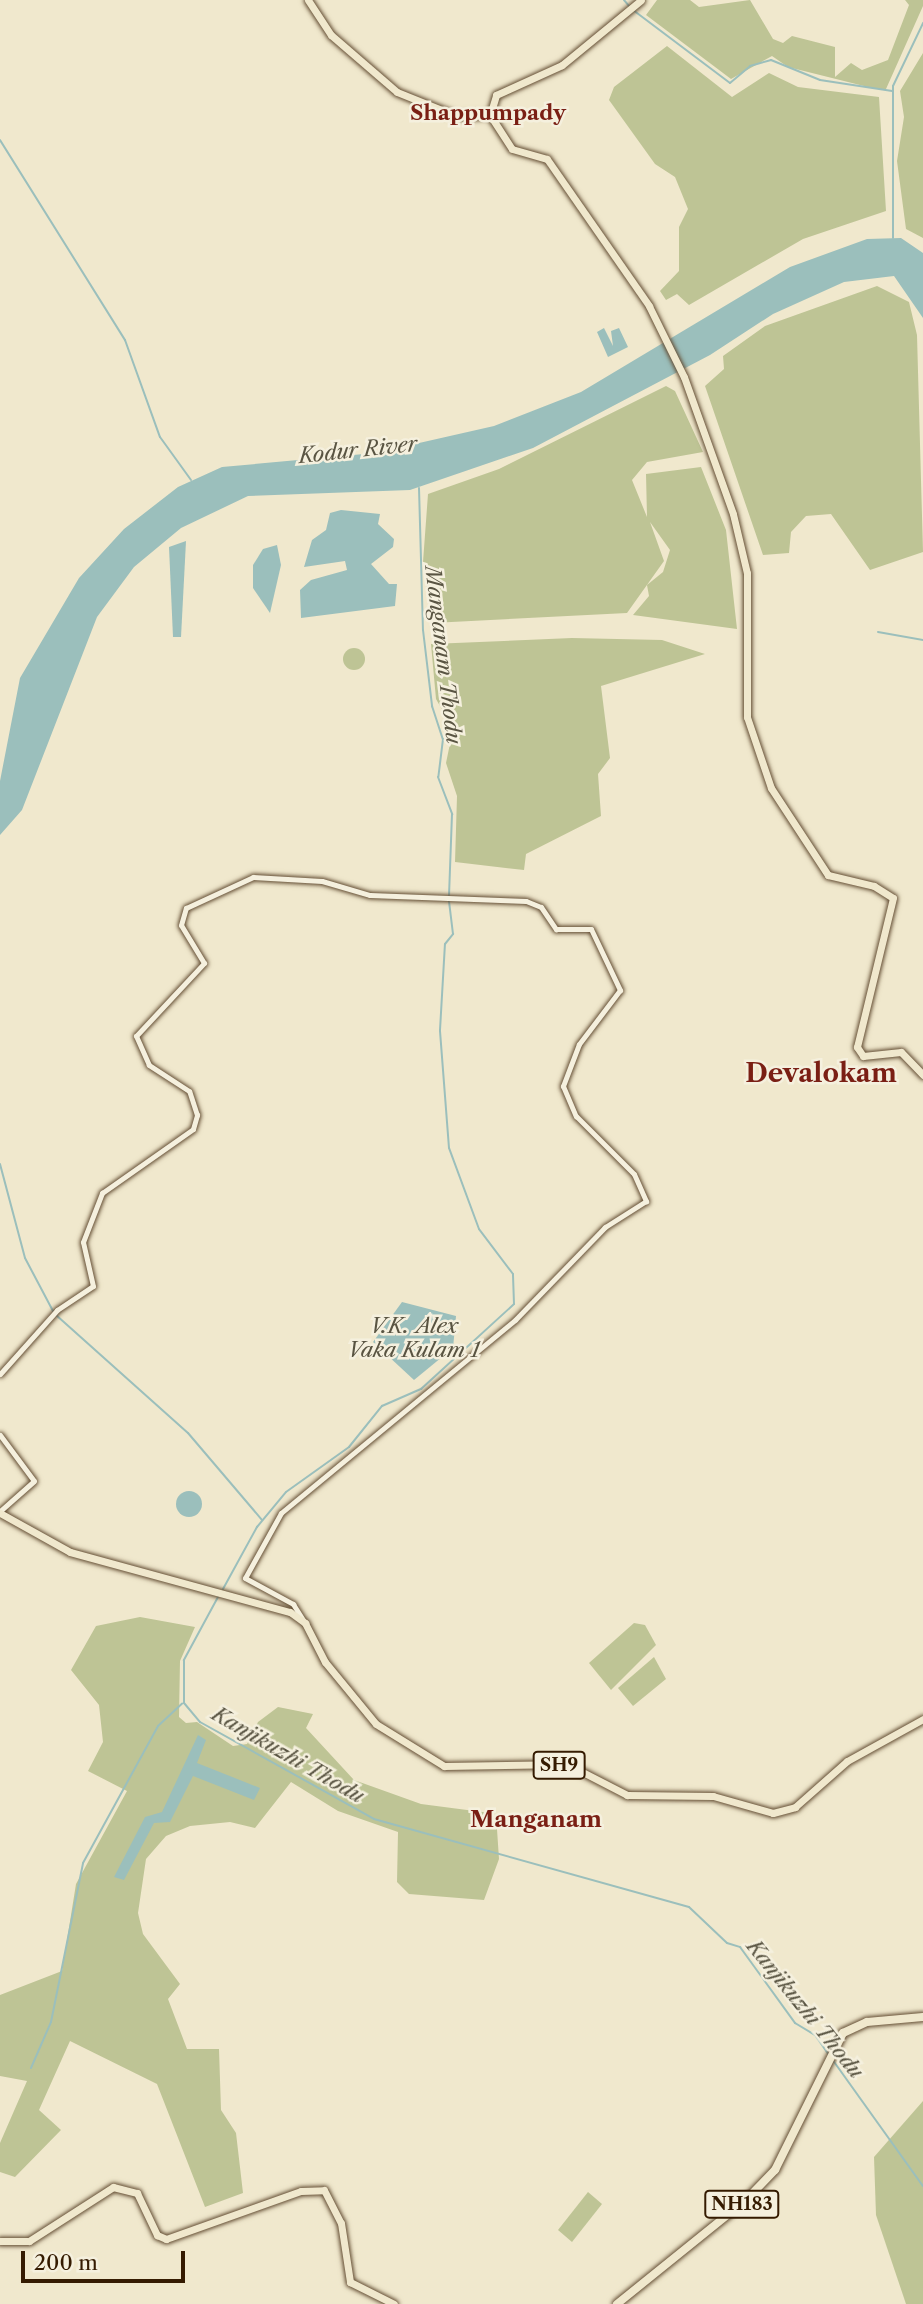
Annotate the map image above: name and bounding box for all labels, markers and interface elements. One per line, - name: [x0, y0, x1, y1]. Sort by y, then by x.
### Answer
- district label: Shappumpady: [410, 100, 566, 126]
- water label: Kodur River: [297, 431, 419, 469]
- water label: Manganam Thodu: [420, 565, 466, 745]
- district label: Devalokam: [745, 1058, 897, 1090]
- water label: V.K. Alex Vaka Kulam 1: [348, 1313, 480, 1363]
- water label: Kanjikuzhi Thodu: [208, 1701, 368, 1809]
- road number: SH9: [531, 1750, 587, 1780]
- district label: Manganam: [470, 1805, 602, 1833]
- water label: Kanjikuzhi Thodu: [741, 1934, 869, 2084]
- road number: NH183: [704, 2190, 780, 2218]
- scale bar: [24, 2238, 189, 2282]
- text: 200 m: [34, 2250, 98, 2275]

